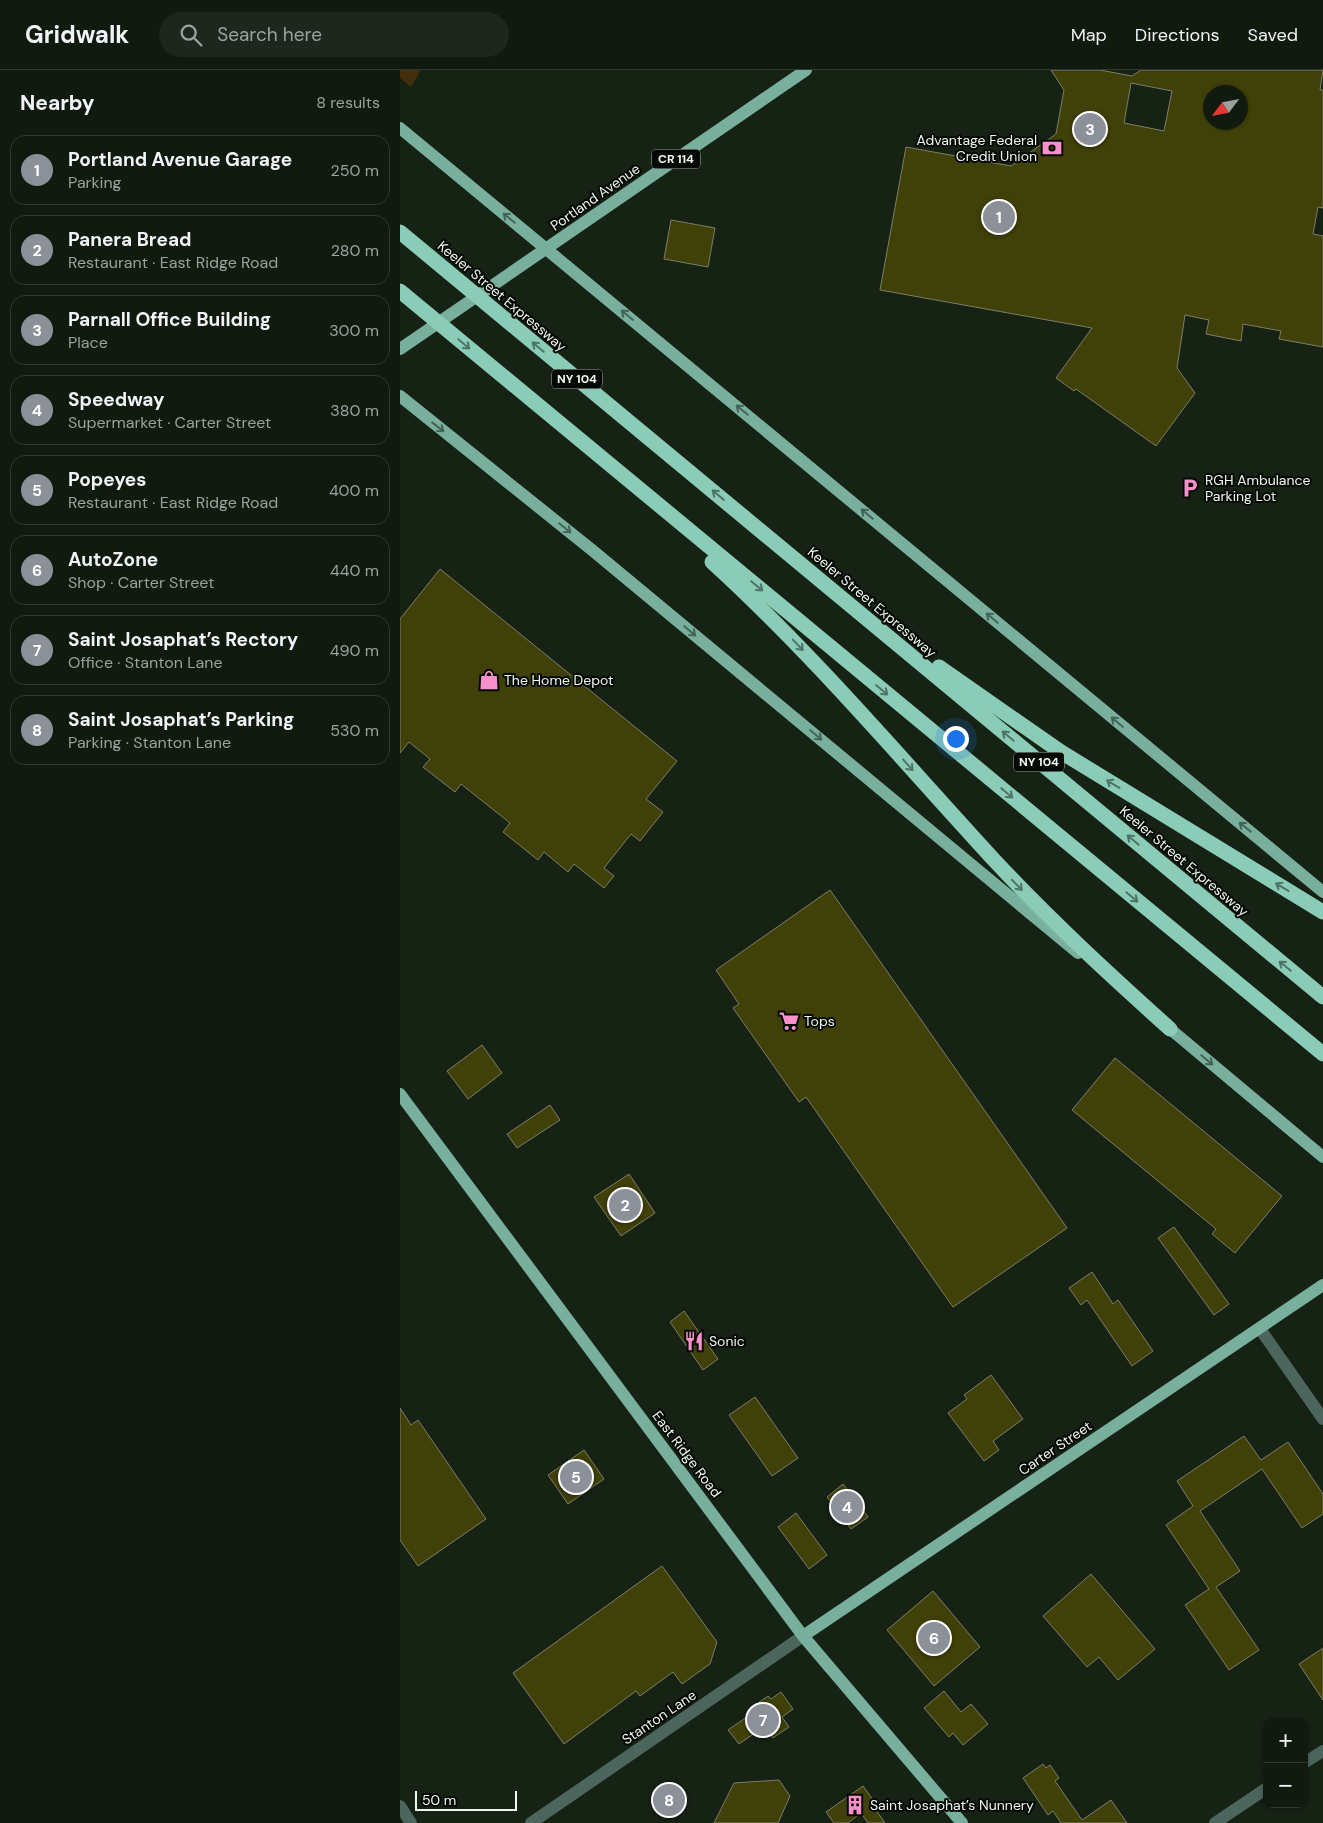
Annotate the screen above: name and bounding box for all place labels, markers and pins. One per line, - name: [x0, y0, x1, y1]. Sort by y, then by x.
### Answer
- pin: 3: [1074, 110, 1106, 148]
- place label: Advantage Federal Credit Union: [917, 131, 1037, 165]
- bank icon: Advantage Federal Credit Union: [1041, 137, 1063, 159]
- pin: 1: [983, 198, 1015, 236]
- place label: RGH Ambulance Parking Lot: [1205, 471, 1311, 505]
- parking icon: RGH Ambulance Parking Lot: [1179, 477, 1201, 499]
- shop icon: The Home Depot: [478, 669, 500, 691]
- place label: The Home Depot: [504, 671, 613, 689]
- supermarket icon: Tops: [778, 1010, 800, 1032]
- place label: Tops: [804, 1012, 835, 1030]
- pin: 2: [609, 1186, 641, 1224]
- restaurant icon: Sonic: [683, 1330, 705, 1352]
- place label: Sonic: [709, 1332, 745, 1350]
- pin: 5: [560, 1458, 592, 1496]
- pin: 4: [831, 1488, 863, 1526]
- pin: 6: [918, 1619, 950, 1657]
- pin: 7: [747, 1701, 779, 1739]
- pin: 8: [653, 1781, 685, 1819]
- building icon: Saint Josaphat’s Nunnery: [844, 1794, 866, 1816]
- place label: Saint Josaphat’s Nunnery: [870, 1796, 1034, 1814]

